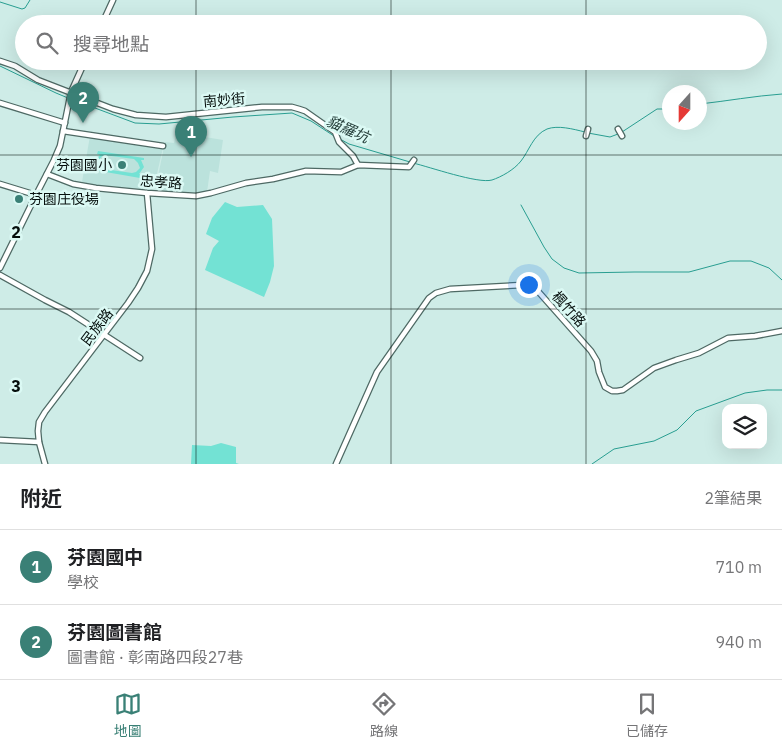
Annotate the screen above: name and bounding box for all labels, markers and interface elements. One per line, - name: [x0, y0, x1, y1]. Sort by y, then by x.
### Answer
- search box: [15, 15, 767, 70]
- icon: search: [33, 29, 61, 57]
- text: 搜尋地點: [73, 32, 149, 56]
- pin: 2: [67, 82, 99, 123]
- north arrow: [662, 85, 707, 130]
- street label: 南妙街: [202, 89, 246, 111]
- water label: 貓羅坑: [324, 111, 374, 148]
- pin: 1: [175, 116, 207, 157]
- place label: 芬園國小: [56, 156, 112, 174]
- marker: 芬園國小: [116, 159, 128, 171]
- street label: 忠孝路: [139, 172, 183, 192]
- place label: 芬園庄役場: [29, 190, 99, 208]
- marker: 芬園庄役場: [13, 193, 25, 205]
- text: 2: [11, 222, 21, 242]
- your location: [516, 272, 542, 298]
- street label: 楓竹路: [548, 287, 590, 331]
- street label: 民族路: [77, 305, 117, 349]
- text: 3: [11, 376, 21, 396]
- map controls: [722, 404, 767, 449]
- button: layers: [722, 404, 767, 449]
- text: 附近: [20, 484, 62, 512]
- text: 2筆結果: [704, 488, 762, 508]
- text: 芬園國中: [67, 545, 143, 569]
- text: 1: [31, 557, 41, 577]
- text: 710 m: [715, 557, 762, 577]
- text: 學校: [67, 572, 99, 592]
- text: 芬園圖書館: [67, 620, 162, 644]
- text: 2: [31, 632, 41, 652]
- text: 940 m: [715, 632, 762, 652]
- text: 圖書館 · 彰南路四段27巷: [67, 647, 243, 667]
- tab: 地圖: [114, 690, 142, 740]
- tab: 路線: [370, 690, 398, 740]
- tab: 已儲存: [626, 690, 668, 740]

